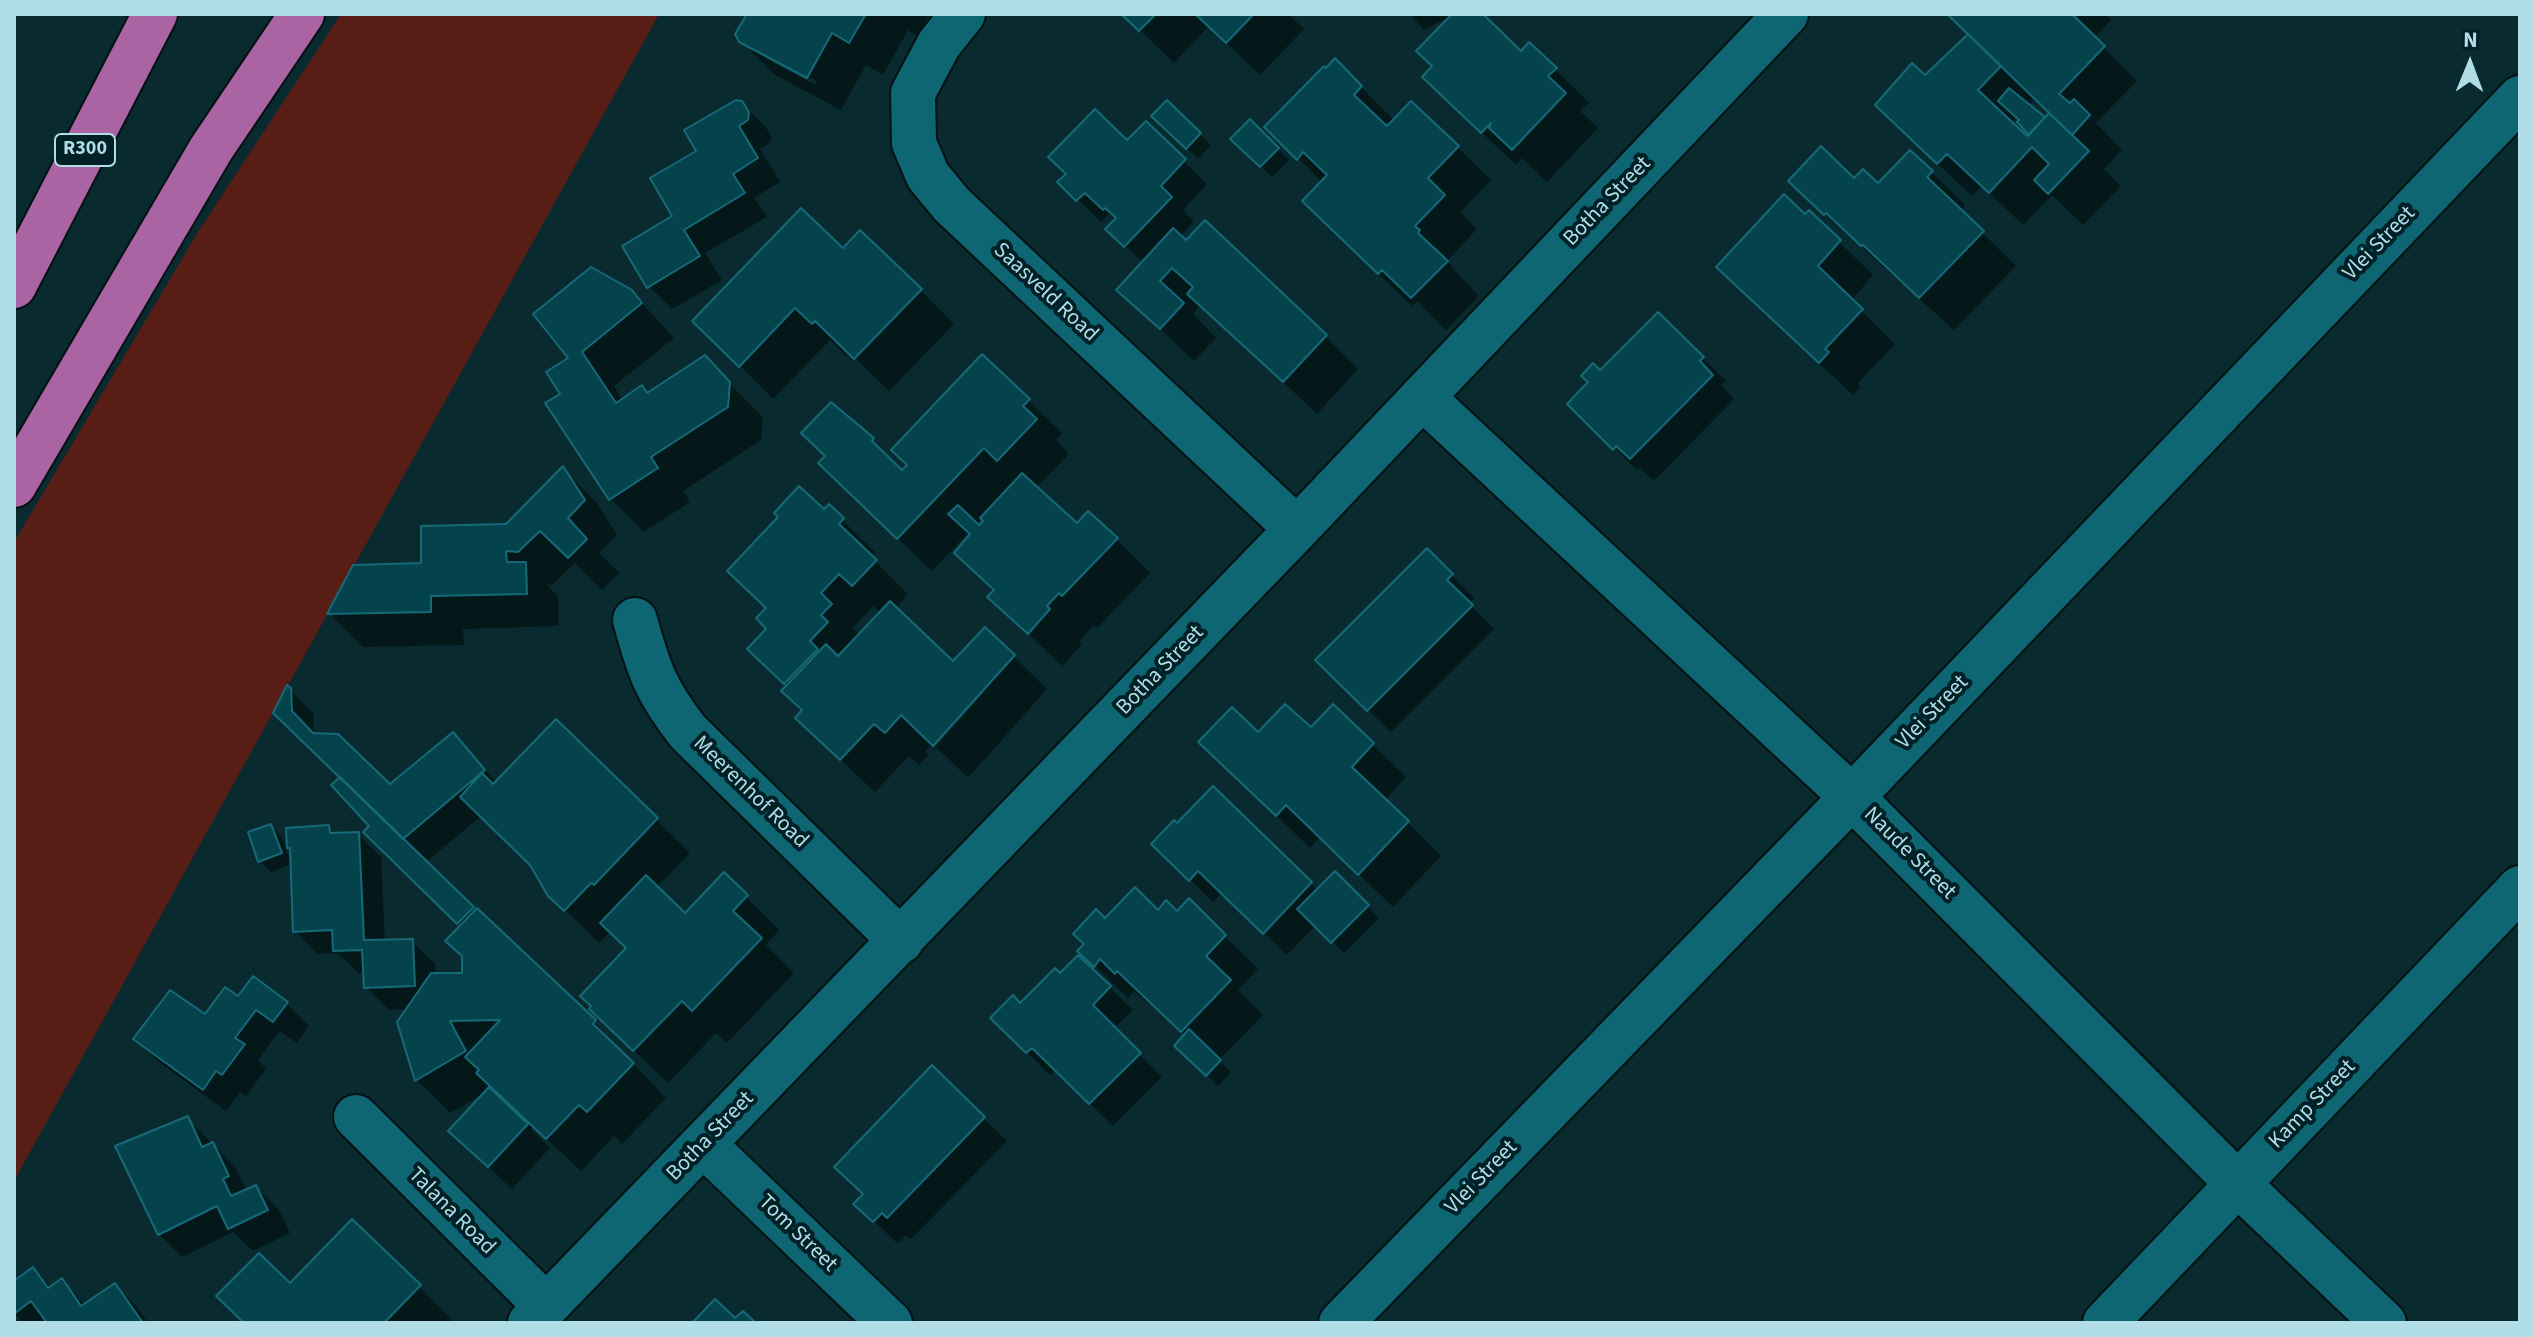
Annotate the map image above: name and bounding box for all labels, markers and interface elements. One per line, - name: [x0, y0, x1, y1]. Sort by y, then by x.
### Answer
- north arrow: [2430, 24, 2510, 104]
- text: N: [2463, 24, 2478, 56]
- road number: R300: [55, 134, 115, 166]
- street label: Botha Street: [1559, 152, 1657, 252]
- street label: Vlei Street: [2338, 201, 2422, 287]
- street label: Saasveld Road: [987, 238, 1103, 348]
- street label: Botha Street: [1112, 621, 1210, 721]
- street label: Vlei Street: [1891, 670, 1975, 756]
- street label: Meerenhof Road: [687, 731, 813, 855]
- street label: Naude Street: [1857, 802, 1961, 906]
- street label: Kamp Street: [2264, 1055, 2362, 1155]
- street label: Botha Street: [662, 1087, 760, 1187]
- street label: Vlei Street: [1440, 1135, 1524, 1221]
- street label: Talana Road: [402, 1163, 500, 1261]
- street label: Tom Street: [752, 1190, 842, 1278]

